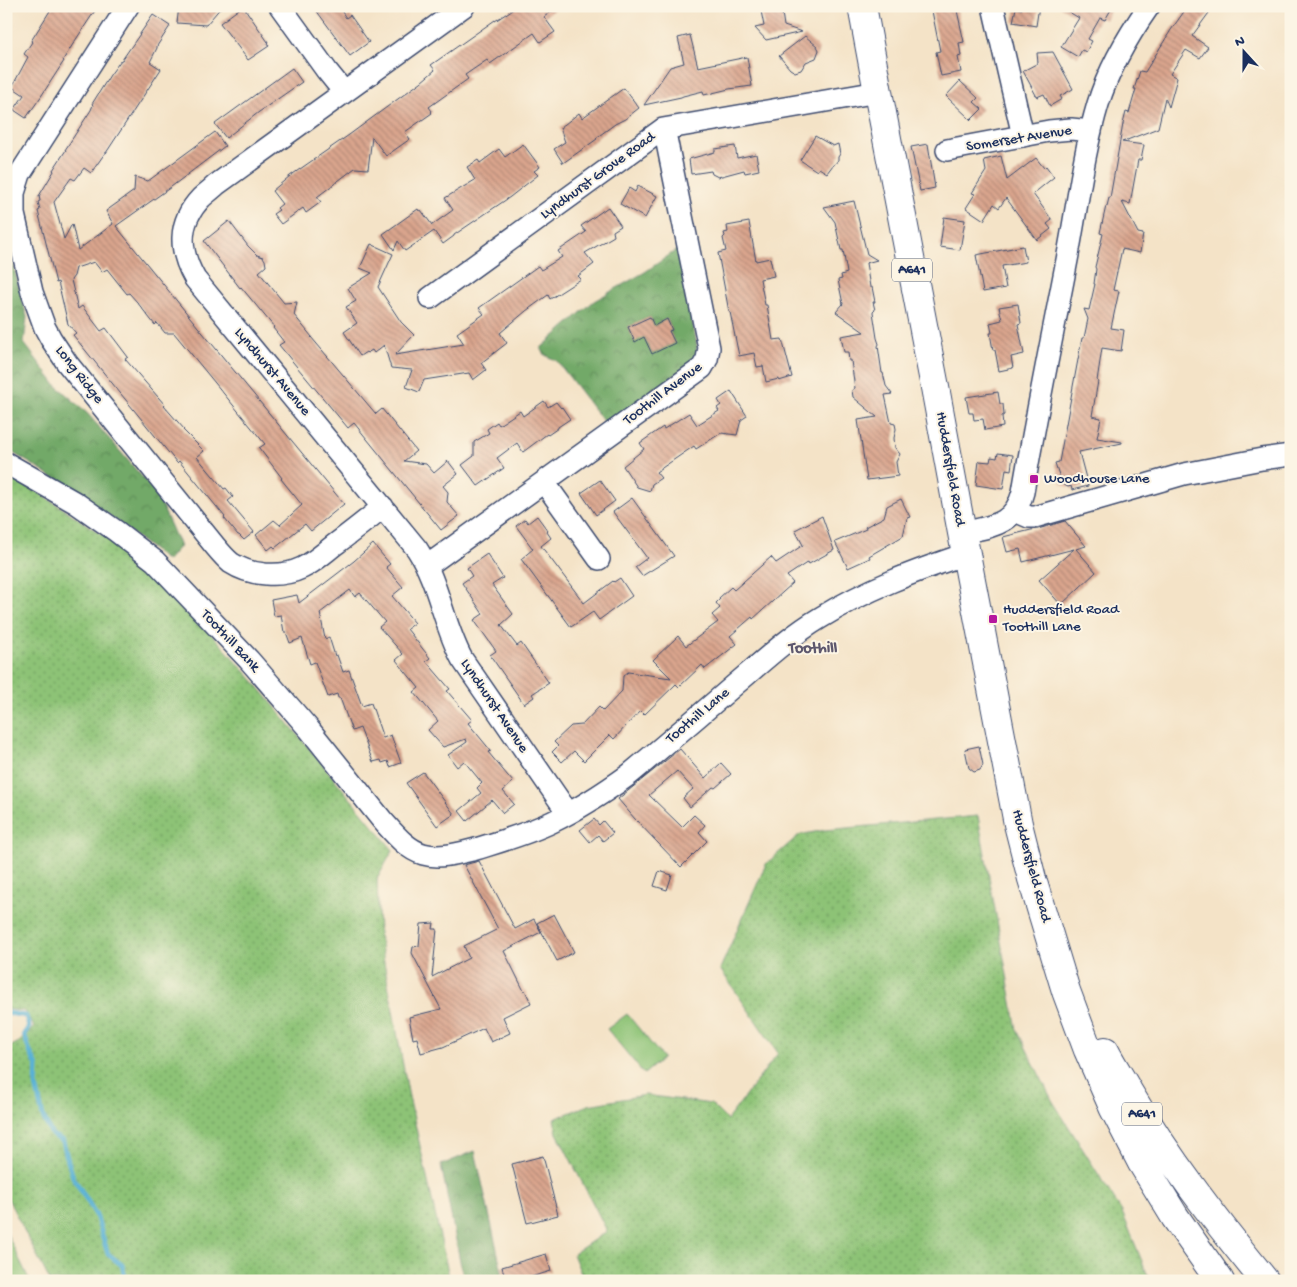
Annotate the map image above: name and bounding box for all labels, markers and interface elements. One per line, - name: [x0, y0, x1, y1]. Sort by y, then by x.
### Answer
- north arrow: [1220, 28, 1270, 78]
- text: N: [1233, 33, 1248, 52]
- street label: Somerset Avenue: [965, 122, 1073, 156]
- street label: Lyndhurst Grove Road: [537, 128, 660, 224]
- road number: A641: [892, 258, 932, 282]
- street label: Lyndhurst Avenue: [230, 324, 314, 420]
- street label: Long Ridge: [51, 342, 107, 408]
- street label: Toothill Avenue: [619, 358, 706, 430]
- street label: Huddersfield Road: [931, 410, 969, 529]
- place label: Woodhouse Lane: [1044, 470, 1150, 488]
- marker: Woodhouse Lane: [1028, 473, 1040, 485]
- place label: Huddersfield Road Toothill Lane: [1002, 601, 1120, 636]
- street label: Toothill Bank: [196, 605, 264, 677]
- marker: Huddersfield Road Toothill Lane: [987, 613, 999, 625]
- district label: Toothill: [787, 640, 838, 659]
- street label: Lyndhurst Avenue: [456, 656, 532, 757]
- street label: Toothill Lane: [662, 684, 734, 748]
- street label: Huddersfield Road: [1007, 808, 1055, 925]
- road number: A641: [1122, 1102, 1162, 1126]

